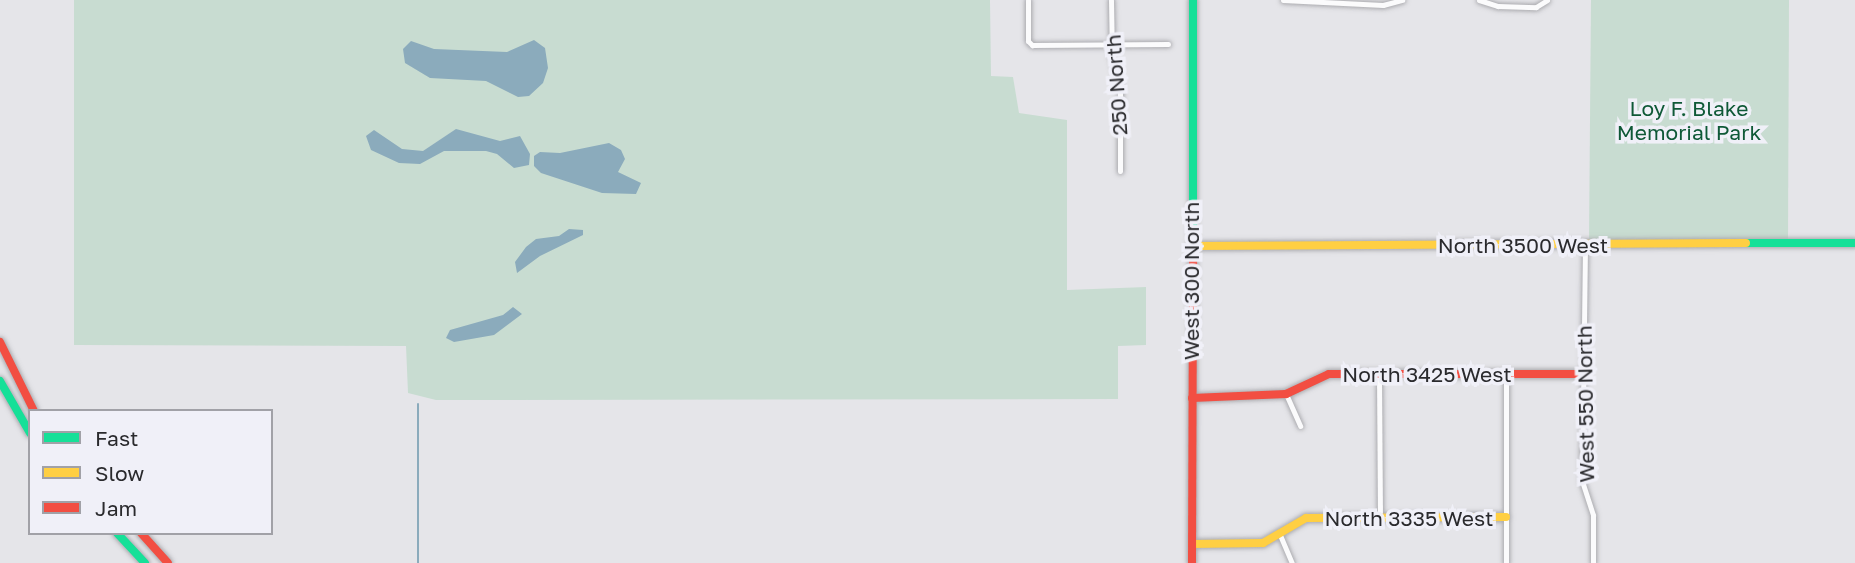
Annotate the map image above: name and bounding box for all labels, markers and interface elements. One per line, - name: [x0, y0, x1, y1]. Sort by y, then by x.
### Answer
- street label: 250 North: [1100, 34, 1132, 136]
- park label: Loy F. Blake Memorial Park: [1617, 95, 1761, 145]
- street label: West 300 North: [1178, 202, 1204, 360]
- street label: North 3500 West: [1438, 232, 1608, 258]
- street label: West 550 North: [1571, 325, 1599, 483]
- street label: North 3425 West: [1342, 361, 1512, 387]
- legend: [28, 409, 273, 535]
- text: Fast: [95, 425, 138, 451]
- text: Slow: [95, 460, 144, 486]
- text: Jam: [95, 495, 137, 521]
- street label: North 3335 West: [1324, 505, 1494, 531]

